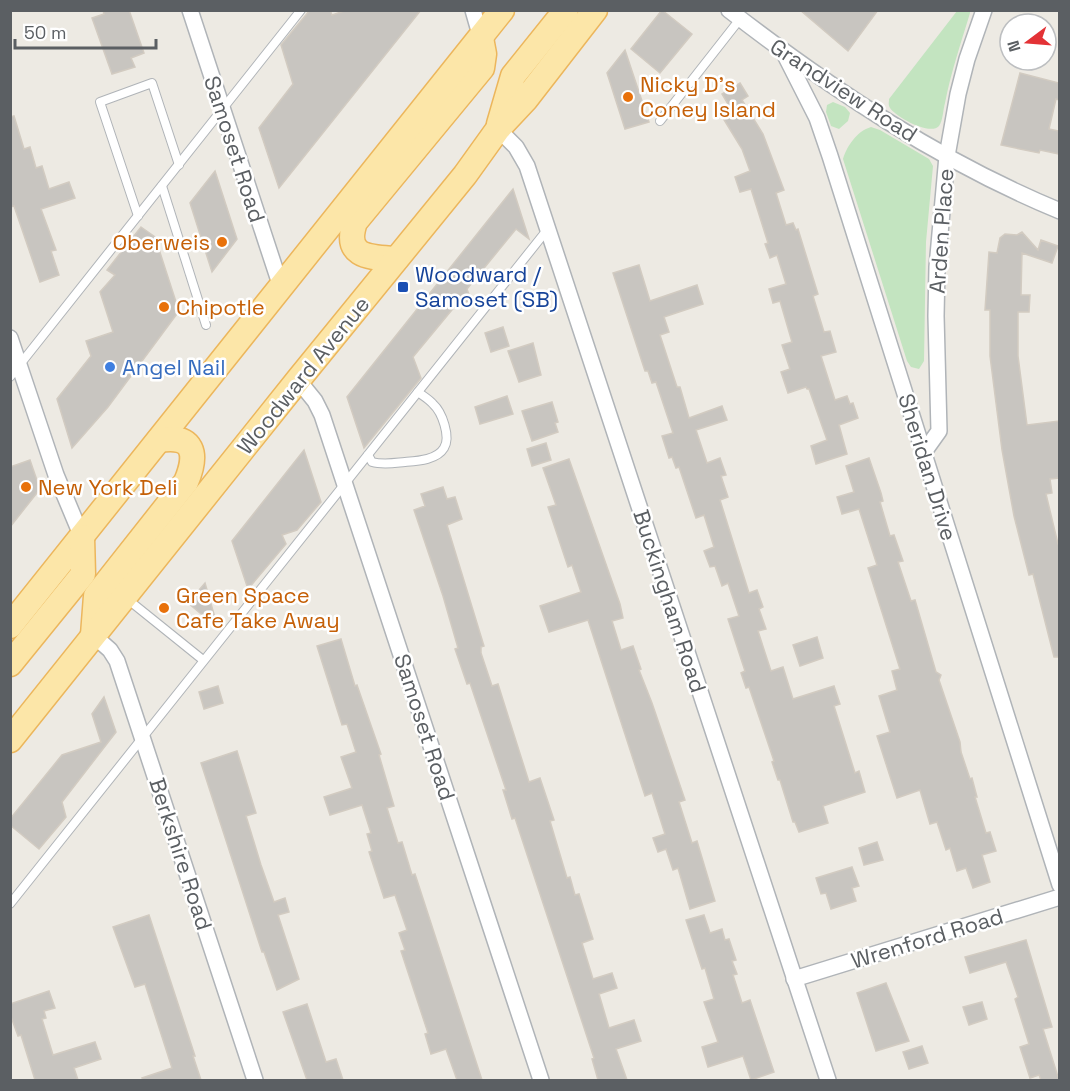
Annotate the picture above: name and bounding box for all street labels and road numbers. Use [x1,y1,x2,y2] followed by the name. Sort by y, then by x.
[765,32,923,148] street label: Grandview Road
[198,72,272,226] street label: Samoset Road
[923,168,959,294] street label: Arden Place
[231,290,375,460] street label: Woodward Avenue
[892,390,964,544] street label: Sheridan Drive
[627,506,713,696] street label: Buckingham Road
[388,650,462,804] street label: Samoset Road
[143,774,219,934] street label: Berkshire Road
[847,902,1007,974] street label: Wrenford Road

